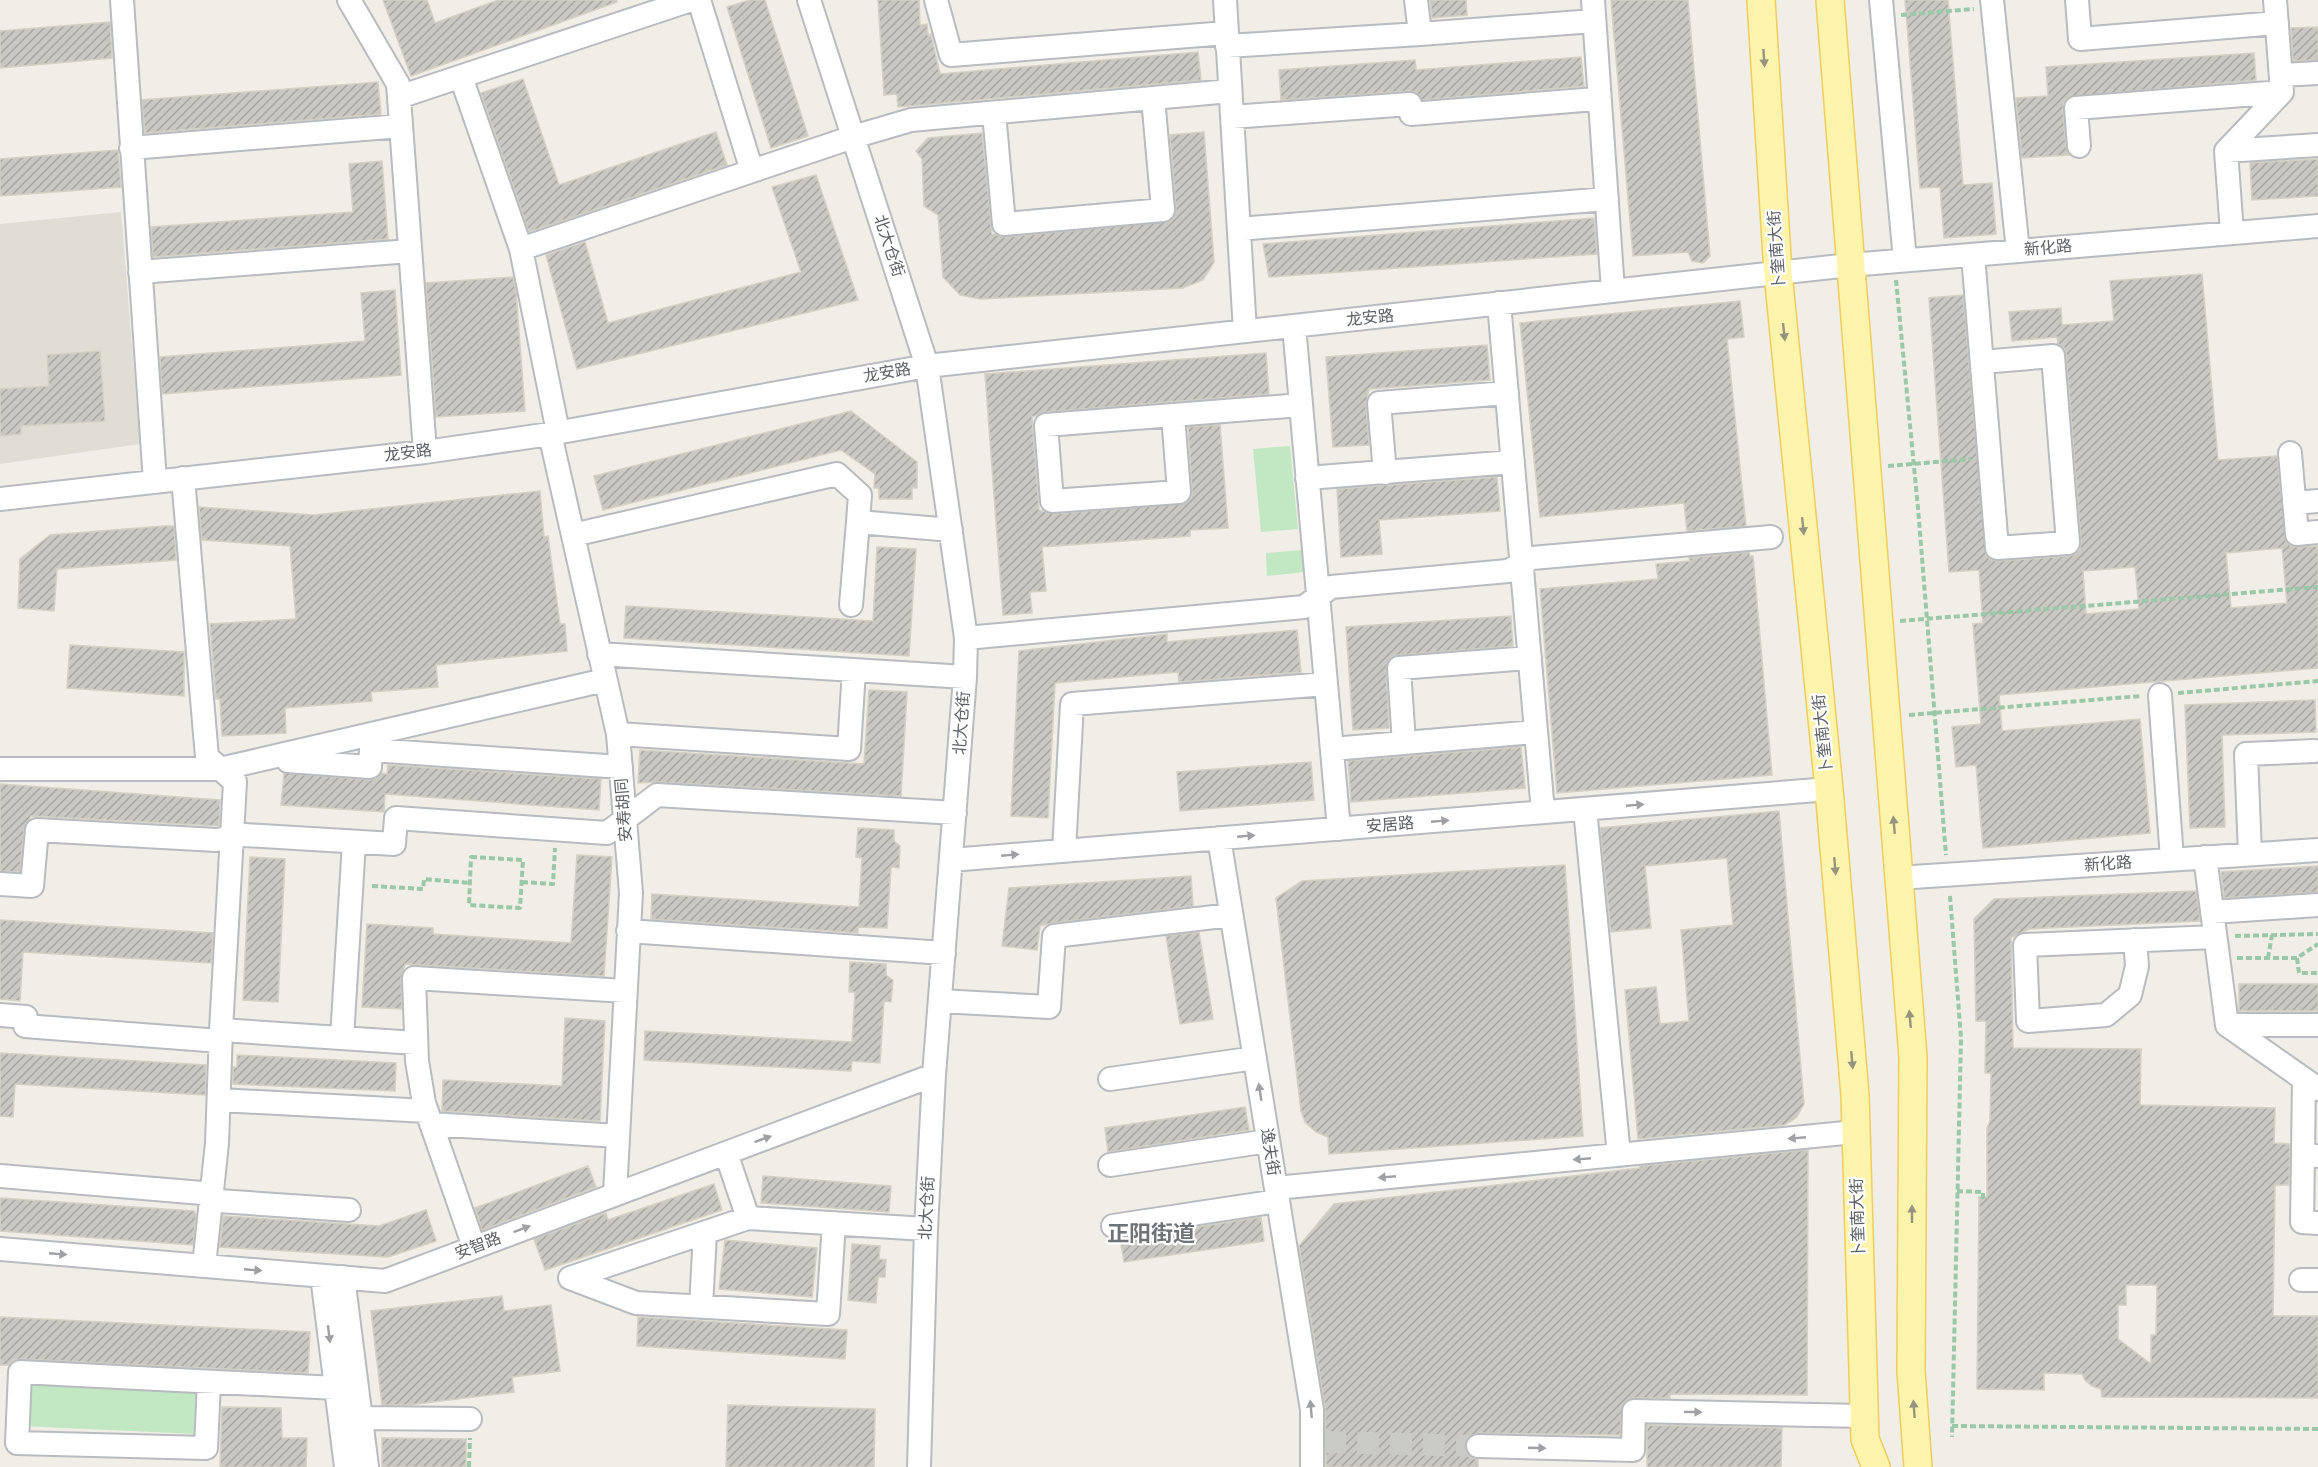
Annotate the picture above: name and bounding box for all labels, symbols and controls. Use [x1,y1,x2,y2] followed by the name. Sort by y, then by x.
[1760,49,1769,68] one-way arrow
[1763,209,1791,291] street label: 卜奎南大街
[869,212,909,280] street label: 北大仓街
[2023,235,2073,261] street label: 新化路
[1345,305,1395,331] street label: 龙安路
[1779,322,1789,341] one-way arrow
[861,358,913,388] street label: 龙安路
[383,439,433,467] street label: 龙安路
[1798,516,1808,535] one-way arrow
[949,690,975,756] street label: 北大仓街
[1808,693,1838,775] street label: 卜奎南大街
[611,777,637,843] street label: 安寿胡同
[1625,800,1644,810] one-way arrow
[1365,812,1415,838] street label: 安居路
[1889,815,1899,834] one-way arrow
[1431,816,1450,825] one-way arrow
[1236,831,1255,841] one-way arrow
[1000,850,1019,860] one-way arrow
[2083,851,2133,877] street label: 新化路
[1830,857,1840,876] one-way arrow
[1905,1009,1914,1028] one-way arrow
[1847,1051,1857,1070] one-way arrow
[1256,1082,1265,1101] one-way arrow
[1255,1127,1285,1177] street label: 逸夫街
[755,1133,773,1143] one-way arrow
[1787,1133,1806,1143] one-way arrow
[1572,1154,1591,1164] one-way arrow
[1378,1172,1397,1182] one-way arrow
[914,1175,940,1241] street label: 北大仓街
[1846,1178,1870,1258] street label: 卜奎南大街
[1907,1204,1917,1223] one-way arrow
[1107,1219,1195,1249] district label: 正阳街道
[513,1224,531,1234] one-way arrow
[452,1227,504,1265] street label: 安智路
[49,1249,68,1259] one-way arrow
[243,1265,262,1275] one-way arrow
[324,1324,334,1343] one-way arrow
[1306,1399,1316,1418] one-way arrow
[1909,1399,1918,1418] one-way arrow
[1684,1407,1703,1417] one-way arrow
[1527,1443,1546,1452] one-way arrow

